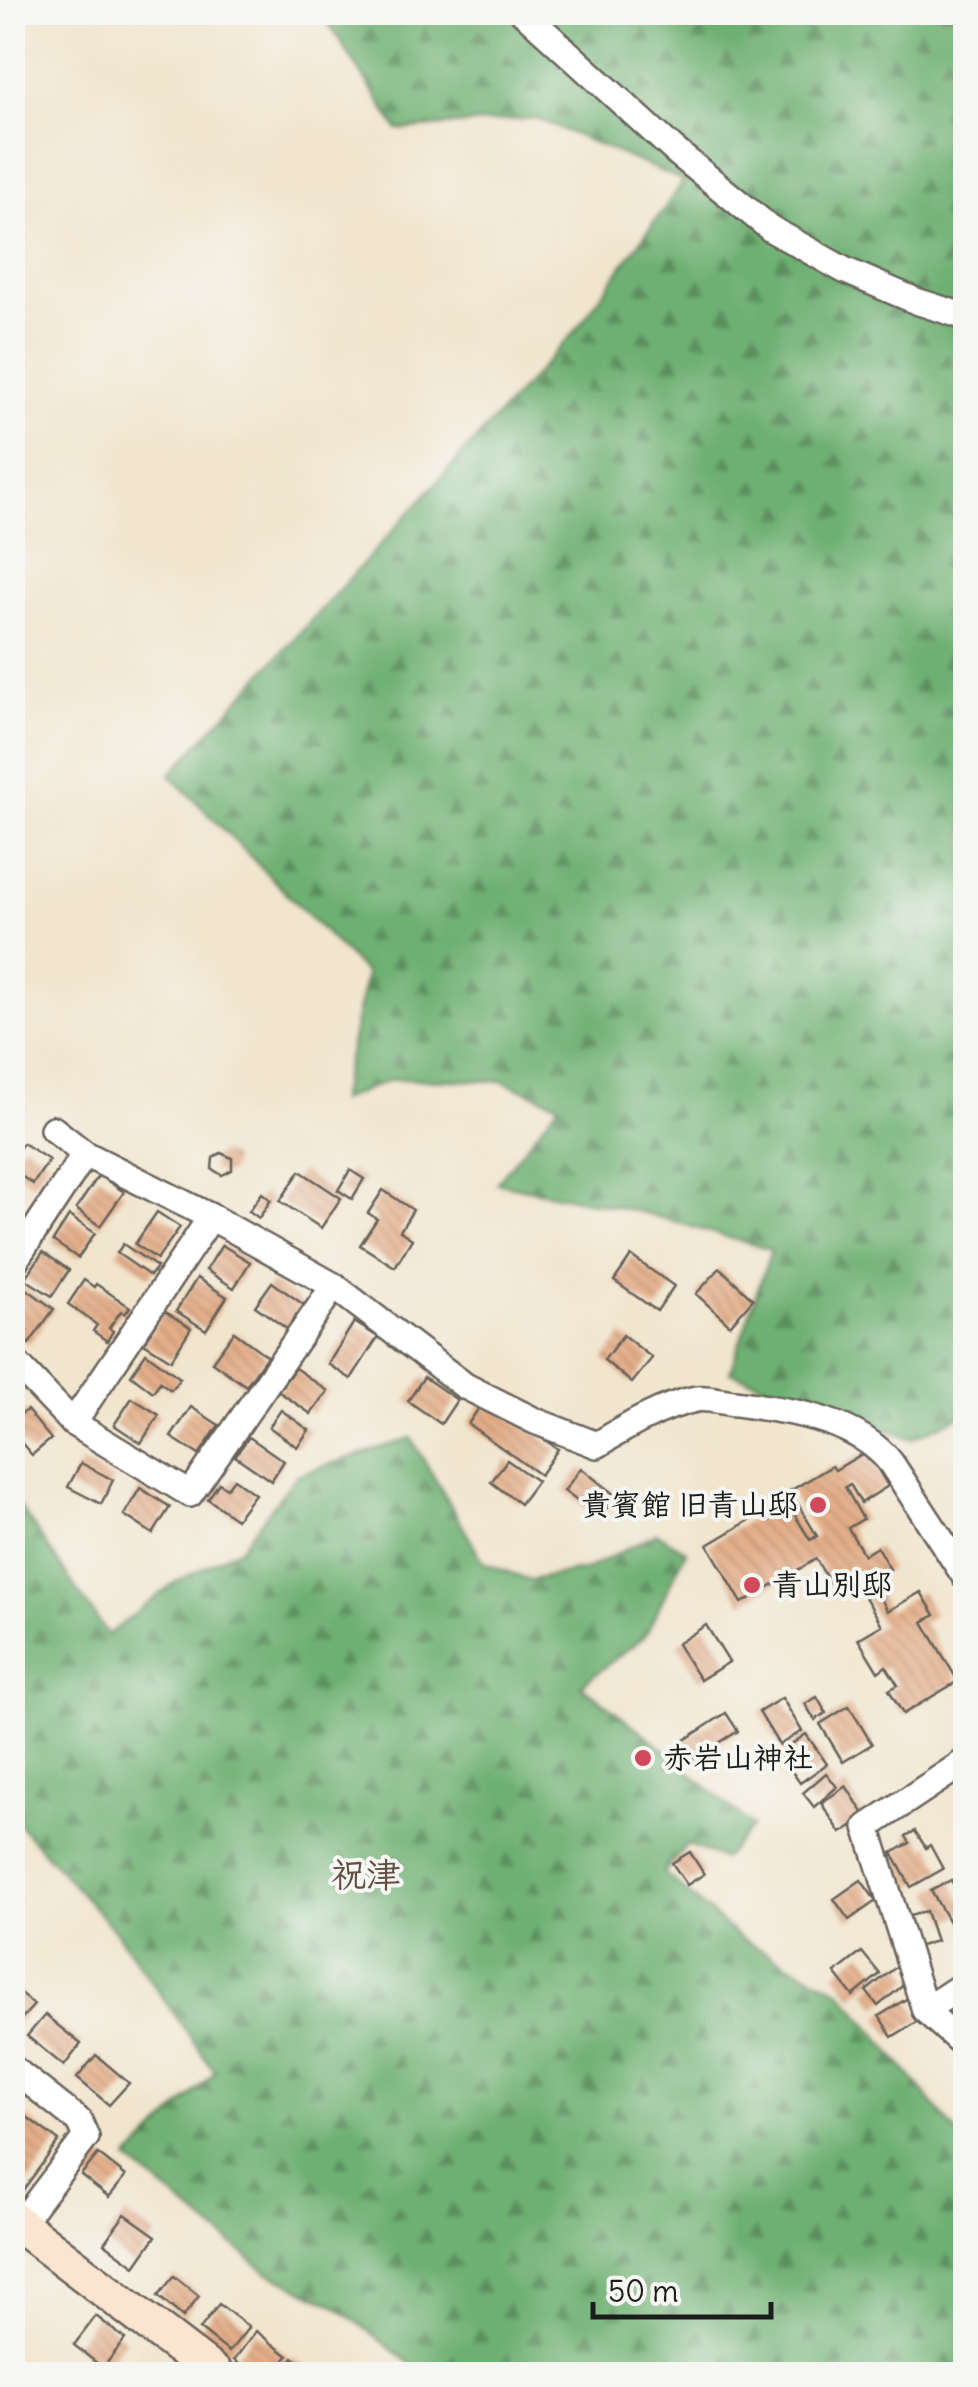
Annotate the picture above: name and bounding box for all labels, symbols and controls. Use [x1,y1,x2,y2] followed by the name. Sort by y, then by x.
[581,1485,798,1523] place label: 貴賓館 旧青山邸
[807,1494,829,1516] marker: 貴賓館 旧青山邸
[772,1565,892,1603] place label: 青山別邸
[741,1574,763,1596] marker: 青山別邸
[663,1738,813,1776] place label: 赤岩山神社
[632,1747,654,1769] marker: 赤岩山神社
[331,1852,401,1896] district label: 祝津
[593,2257,770,2319] scale bar
[608,2272,678,2310] text: 50 m

